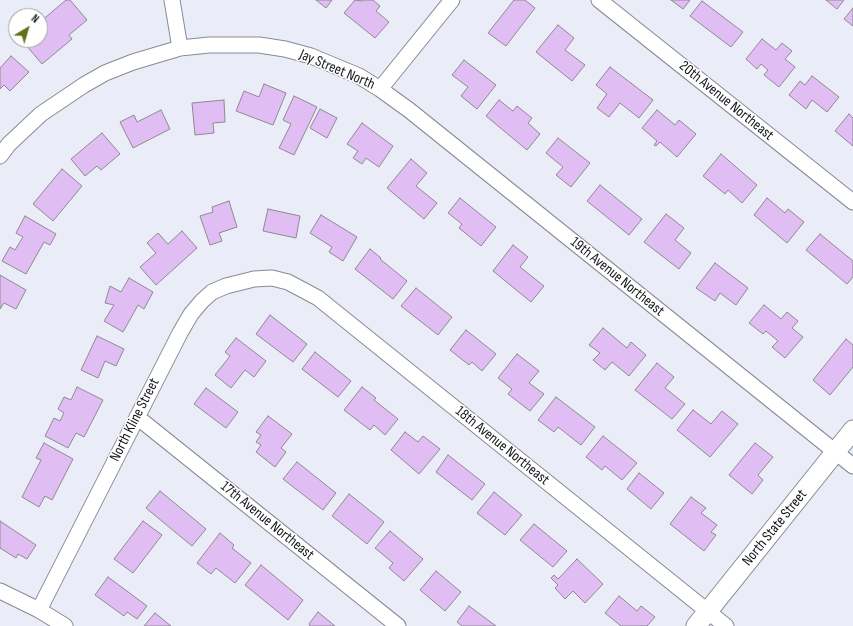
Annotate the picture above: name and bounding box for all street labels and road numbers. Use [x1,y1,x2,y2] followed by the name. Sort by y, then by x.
[297,46,377,94] street label: Jay Street North
[675,57,777,145] street label: 20th Avenue Northeast
[566,234,668,320] street label: 19th Avenue Northeast
[106,375,164,465] street label: North Kline Street
[452,403,552,489] street label: 18th Avenue Northeast
[217,478,317,564] street label: 17th Avenue Northeast
[739,486,811,570] street label: North State Street

